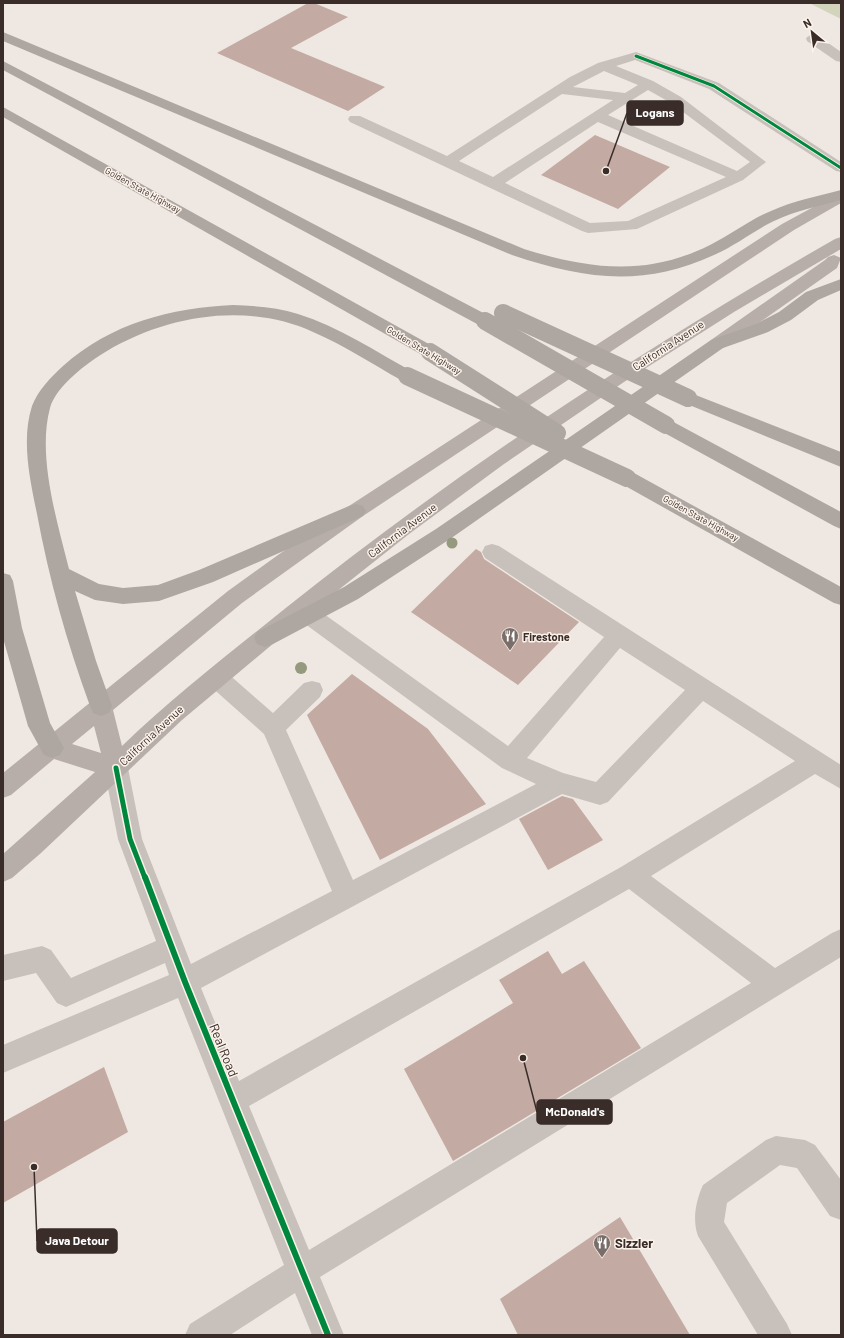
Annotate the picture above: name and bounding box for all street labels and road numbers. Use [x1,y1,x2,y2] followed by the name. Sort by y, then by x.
[103,165,183,215] street label: Golden State Highway
[630,317,706,373] street label: California Avenue
[385,324,463,376] street label: Golden State Highway
[661,493,741,543] street label: Golden State Highway
[365,500,439,560] street label: California Avenue
[116,702,186,768] street label: California Avenue
[206,1021,242,1079] street label: Real Road

